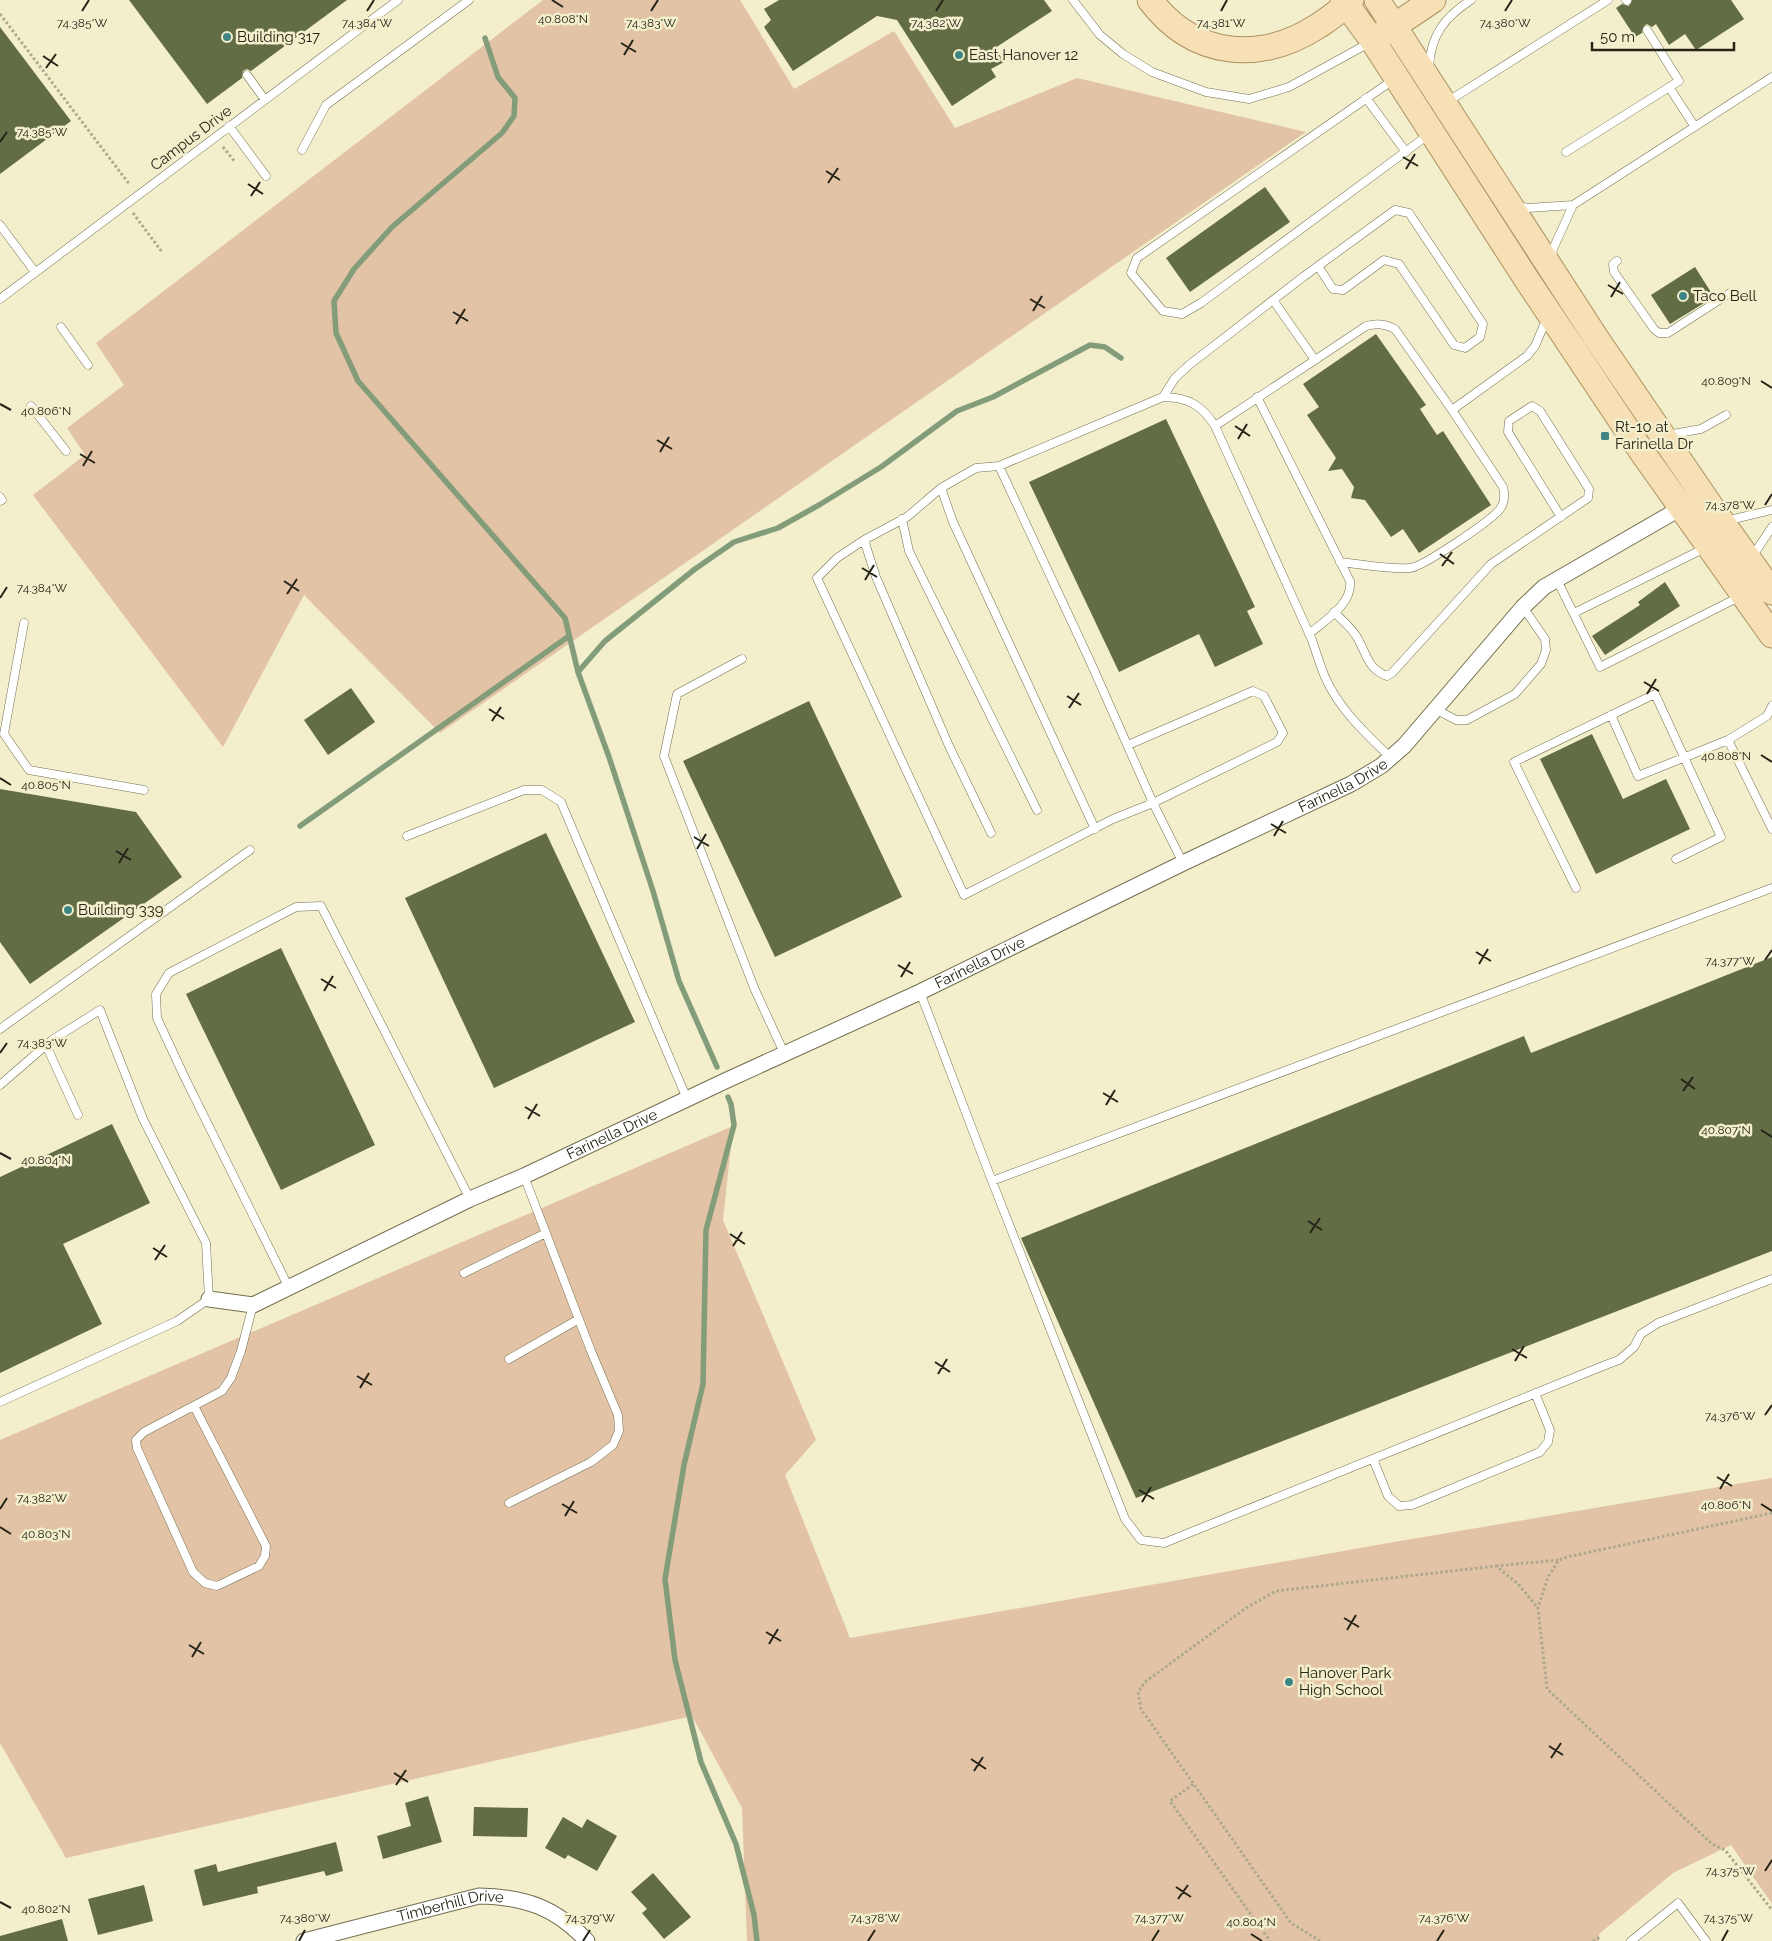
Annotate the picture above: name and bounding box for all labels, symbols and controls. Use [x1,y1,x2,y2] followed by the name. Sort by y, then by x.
[538,12,588,26] text: 40.808°N
[57,16,108,30] text: 74.385°W
[342,16,393,30] text: 74.384°W
[626,16,676,30] text: 74.383°W
[911,16,961,30] text: 74.382°W
[1197,16,1246,30] text: 74.381°W
[1480,16,1531,30] text: 74.380°W
[1592,20,1734,52] scale bar
[237,28,320,46] place label: Building 317
[1600,28,1635,46] text: 50 m
[221,31,233,43] marker: Building 317
[969,46,1079,64] place label: East Hanover 12
[953,49,965,61] marker: East Hanover 12
[147,101,235,174] street label: Campus Drive
[17,125,68,139] text: 74.385°W
[1693,287,1758,305] place label: Taco Bell
[1677,290,1689,302] marker: Taco Bell
[1701,374,1751,388] text: 40.809°N
[21,404,71,418] text: 40.806°N
[1615,418,1694,453] place label: Rt-10 at Farinella Dr
[1599,430,1611,442] marker: Rt-10 at Farinella Dr
[1705,498,1756,512] text: 74.378°W
[17,581,68,595] text: 74.384°W
[1701,749,1751,763] text: 40.808°N
[1296,755,1392,816] street label: Farinella Drive
[21,778,71,792] text: 40.805°N
[78,901,164,919] place label: Building 339
[62,904,74,916] marker: Building 339
[932,933,1028,992] street label: Farinella Drive
[1705,954,1755,968] text: 74.377°W
[17,1036,67,1050] text: 74.383°W
[564,1105,660,1163] street label: Farinella Drive
[1701,1123,1751,1137] text: 40.807°N
[21,1153,71,1167] text: 40.804°N
[1705,1409,1756,1423] text: 74.376°W
[17,1491,67,1505] text: 74.382°W
[1701,1498,1751,1512] text: 40.806°N
[21,1527,71,1541] text: 40.803°N
[1299,1664,1392,1699] place label: Hanover Park High School
[1283,1676,1295,1688] marker: Hanover Park High School
[1705,1864,1755,1878] text: 74.375°W
[395,1887,505,1926] street label: Timberhill Drive
[21,1902,71,1916] text: 40.802°N
[280,1911,331,1925] text: 74.380°W
[565,1911,615,1925] text: 74.379°W
[850,1911,901,1925] text: 74.378°W
[1134,1911,1184,1925] text: 74.377°W
[1419,1911,1470,1925] text: 74.376°W
[1703,1911,1753,1925] text: 74.375°W
[1226,1915,1276,1929] text: 40.804°N

